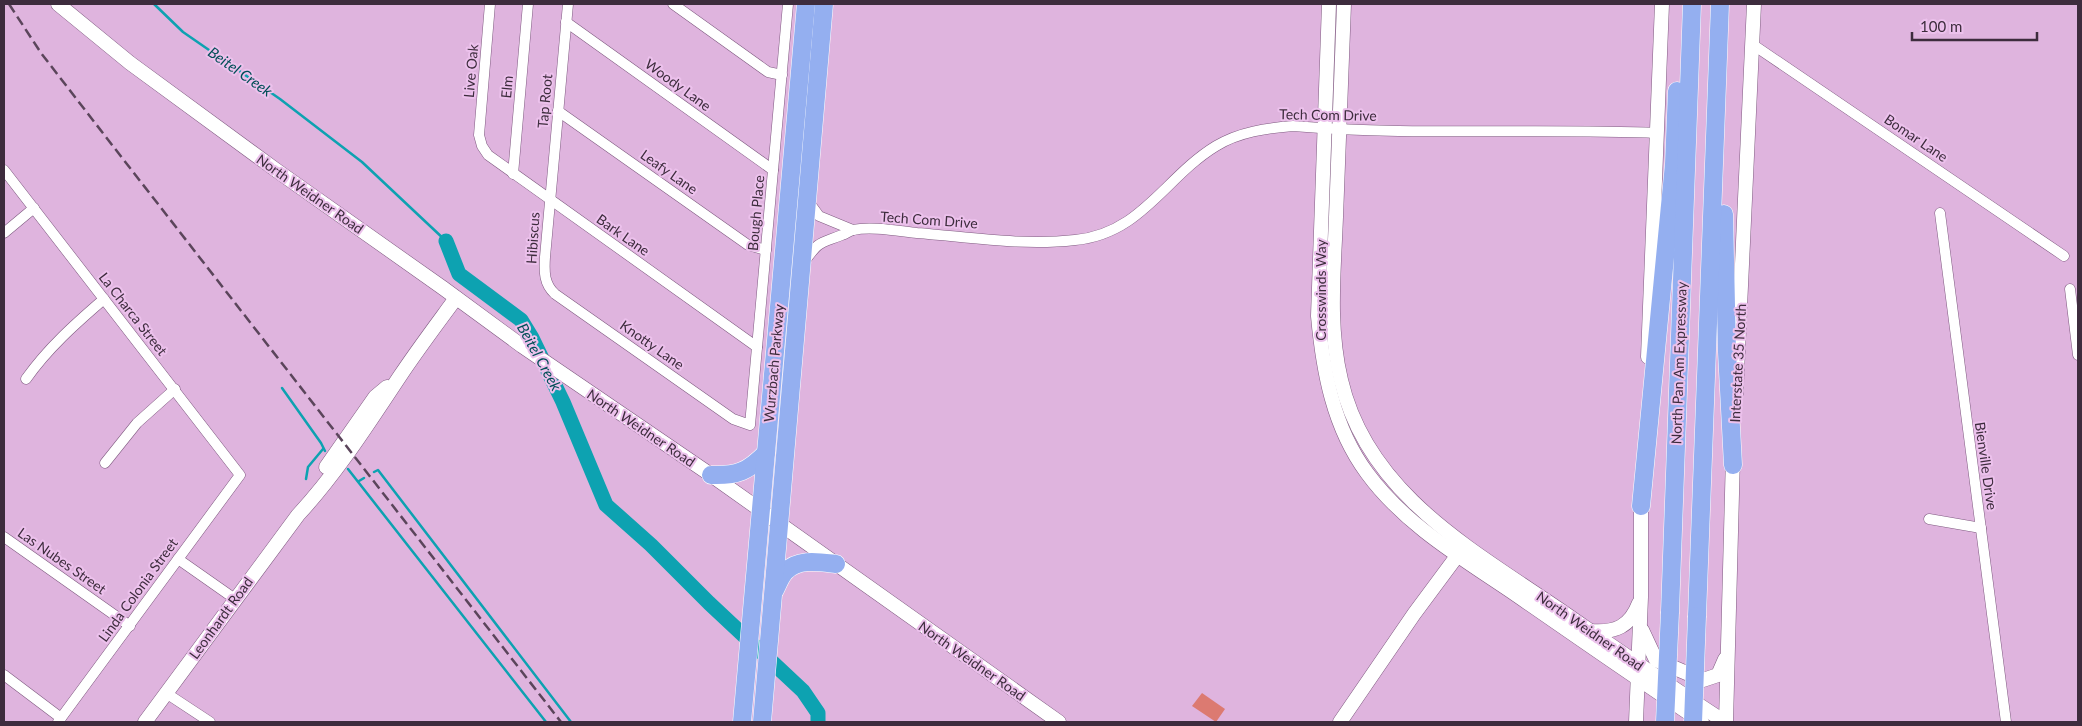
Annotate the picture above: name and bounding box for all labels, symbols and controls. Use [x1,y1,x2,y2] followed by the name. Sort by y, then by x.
[1912,10,2037,42] scale bar
[1920,17,1962,35] text: 100 m
[205,42,277,100] water label: Beitel Creek
[460,43,481,98] street label: Live Oak
[642,55,715,114] street label: Woody Lane
[534,73,555,129] street label: Tap Root
[497,75,516,99] street label: Elm
[1279,105,1377,124] street label: Tech Com Drive
[1881,110,1951,165] street label: Bomar Lane
[638,146,701,197] street label: Leafy Lane
[254,150,367,237] street label: North Weidner Road
[744,174,767,252] street label: Bough Place
[880,208,978,231] street label: Tech Com Drive
[593,210,653,259] street label: Bark Lane
[522,212,543,264] street label: Hibiscus
[1312,239,1329,341] street label: Crosswinds Way
[96,269,171,359] street label: La Charca Street
[1667,281,1690,445] street label: North Pan Am Expressway
[760,302,787,423] street label: Wurzbach Parkway
[1726,303,1749,423] street label: Interstate 35 North
[617,316,688,373] street label: Knotty Lane
[514,320,566,394] water label: Beitel Creek
[584,385,699,470] street label: North Weidner Road
[1972,421,2001,511] street label: Bienville Drive
[15,524,110,597] street label: Las Nubes Street
[94,535,181,645] street label: Linda Colonia Street
[185,574,256,662] street label: Leonhardt Road
[1534,587,1647,674] street label: North Weidner Road
[916,617,1029,704] street label: North Weidner Road

